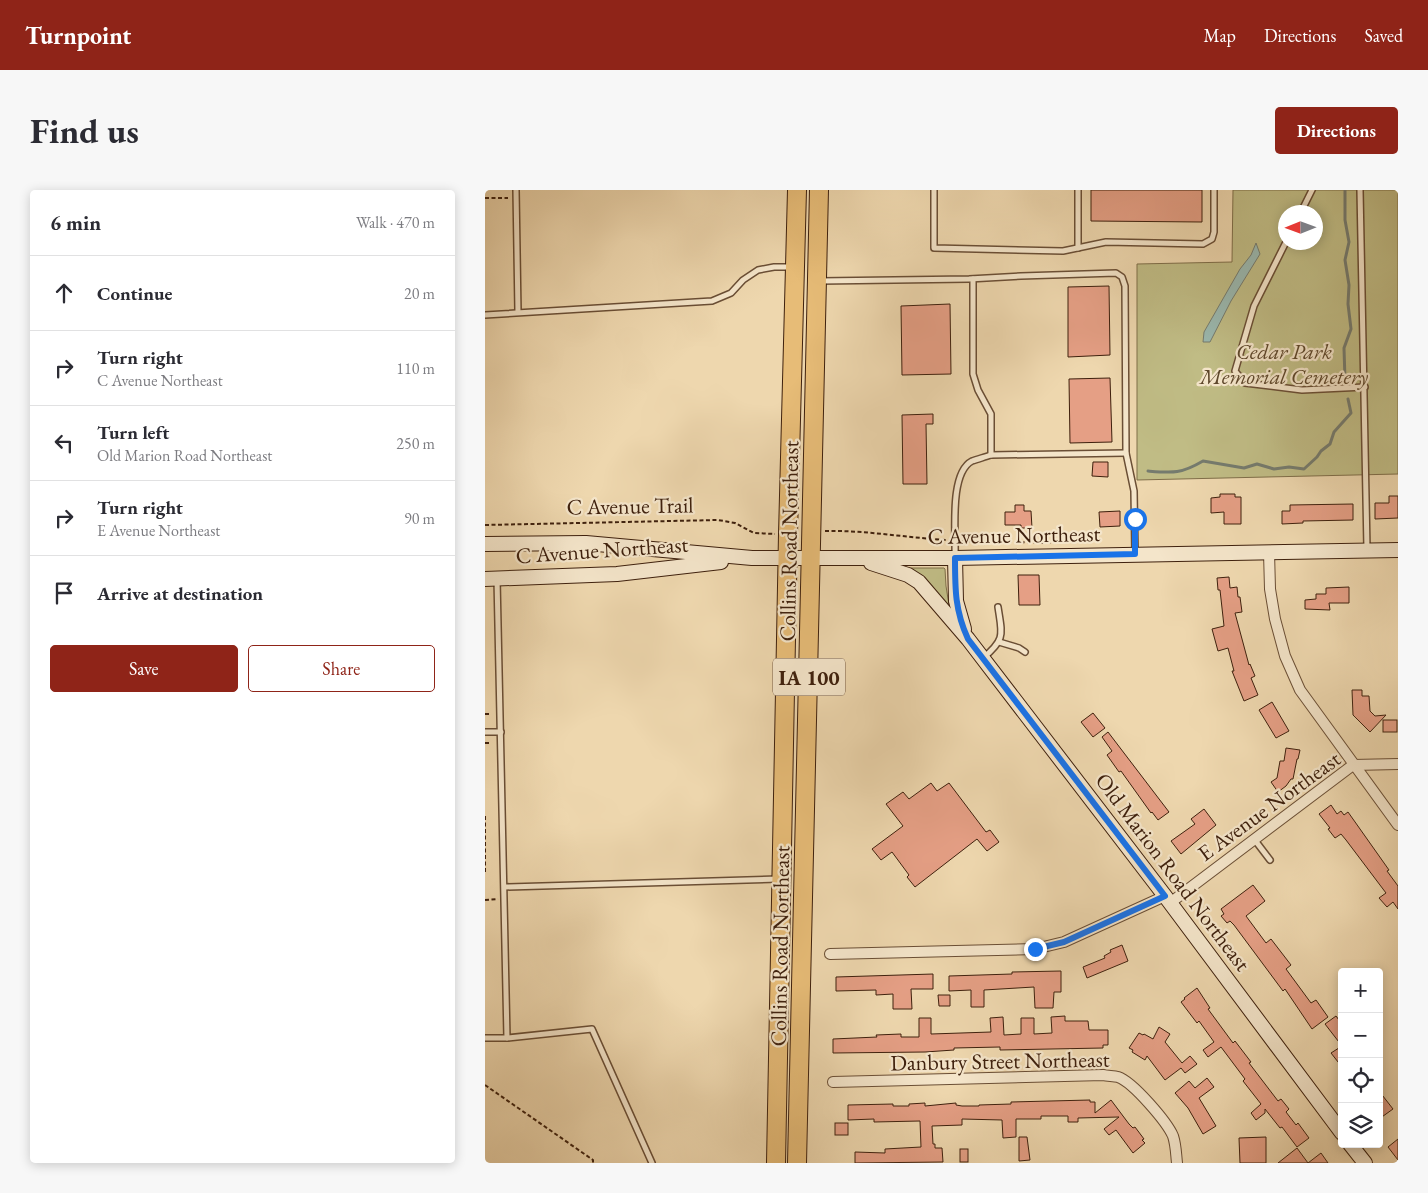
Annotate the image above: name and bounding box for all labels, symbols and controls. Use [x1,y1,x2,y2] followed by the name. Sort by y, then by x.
[25,20,131,51] text: Turnpoint
[1204,24,1236,47] text: Map
[1264,24,1336,47] text: Directions
[1364,24,1403,47] text: Saved
[1275,107,1398,154] button: Directions
[30,108,139,153] text: Find us
[1278,205,1323,250] north arrow
[50,209,101,236] text: 6 min
[356,212,435,233] text: Walk · 470 m
[50,279,78,307] icon: ahead
[97,281,172,306] text: Continue
[404,283,435,304] text: 20 m
[1198,337,1368,391] park label: Cedar Park Memorial Cemetery
[97,345,183,370] text: Turn right
[50,354,78,382] icon: right
[396,358,435,379] text: 110 m
[97,370,223,391] text: C Avenue Northeast
[97,420,169,445] text: Turn left
[50,429,78,457] icon: left
[396,433,435,454] text: 250 m
[773,440,805,642] street label: Collins Road Northeast
[97,445,272,466] text: Old Marion Road Northeast
[566,490,694,522] street label: C Avenue Trail
[97,495,183,520] text: Turn right
[50,504,78,532] icon: right
[404,508,435,529] text: 90 m
[1124,508,1147,531] route start
[927,519,1101,551] street label: C Avenue Northeast
[97,520,220,541] text: E Avenue Northeast
[515,530,689,570] street label: C Avenue Northeast
[50,579,78,607] icon: arrive
[97,581,263,606] text: Arrive at destination
[50,645,238,692] button: Save
[248,645,435,692] button: Share
[773,658,845,696] road number: IA 100
[1192,744,1346,868] street label: E Avenue Northeast
[1089,767,1257,977] street label: Old Marion Road Northeast
[764,845,796,1047] street label: Collins Road Northeast
[1024,938,1047,961] route end
[1338,968,1383,1148] map controls
[1338,968,1383,1013] button: +
[1338,1013,1383,1058] button: −
[890,1045,1110,1077] street label: Danbury Street Northeast
[1338,1058,1383,1103] button: locate
[1338,1103,1383,1148] button: layers

